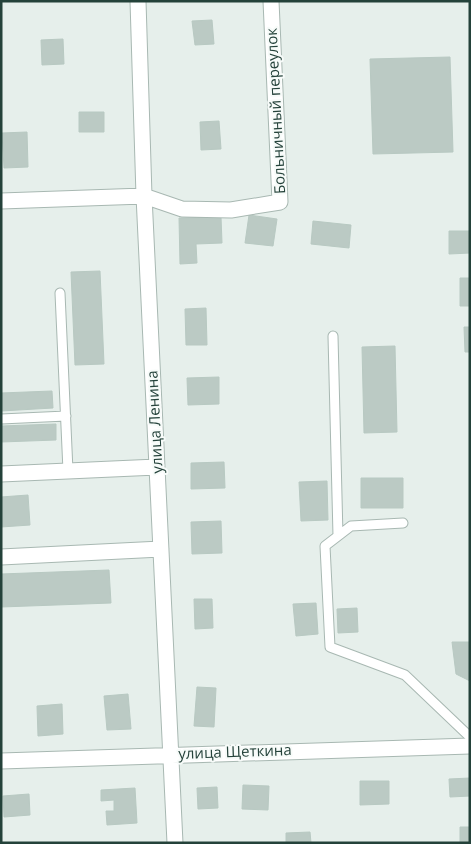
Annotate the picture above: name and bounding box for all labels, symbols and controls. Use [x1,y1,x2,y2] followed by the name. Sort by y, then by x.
[261,27,289,195] street label: Больничный переулок
[141,370,167,474] street label: улица Ленина
[178,739,292,763] street label: улица Щеткина

